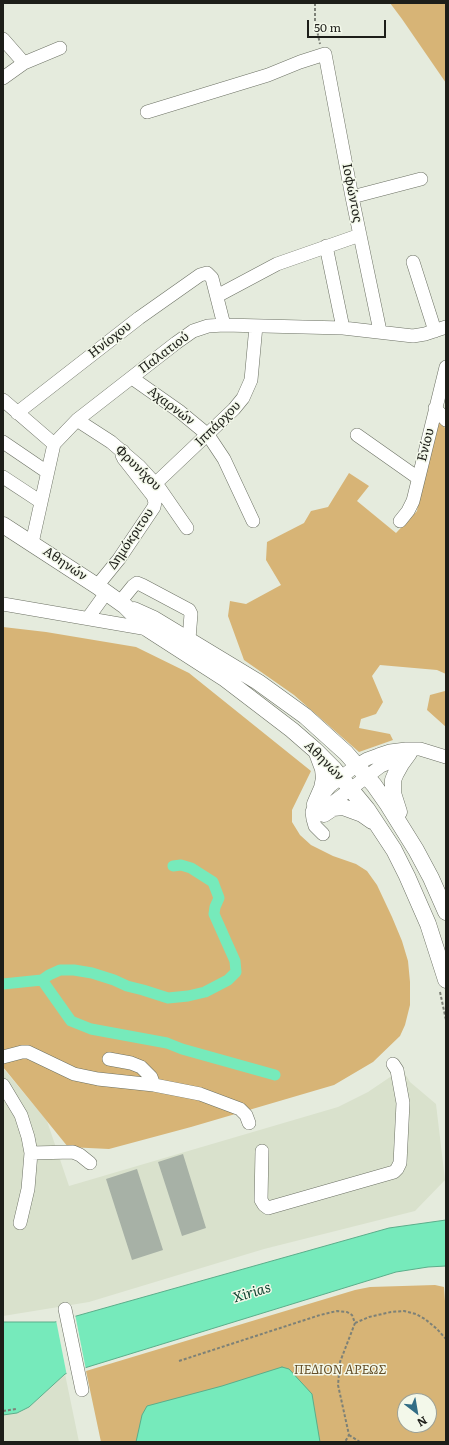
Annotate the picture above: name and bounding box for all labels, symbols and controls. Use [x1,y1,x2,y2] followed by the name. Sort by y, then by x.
[309,12,388,38] scale bar
[314,18,341,36] text: 50 m
[339,162,365,224] street label: Ιοφώντος
[85,318,135,362] street label: Ηνίοχου
[136,329,192,377] street label: Παλατιού
[144,383,198,429] street label: Αχαρνών
[192,398,244,450] street label: Ιππάρχου
[414,427,438,463] street label: Ενίου
[112,442,164,494] street label: Φρυνίχου
[105,505,157,573] street label: Δημόκριτου
[40,544,90,584] street label: Αθηνών
[301,738,347,784] street label: Αθηνών
[231,1279,273,1307] water label: Xirias
[294,1362,386,1378] park label: ΠΕΔΙΟΝ ΑΡΕΩΣ
[397,1393,437,1433] north arrow
[415,1413,431,1432] text: N

